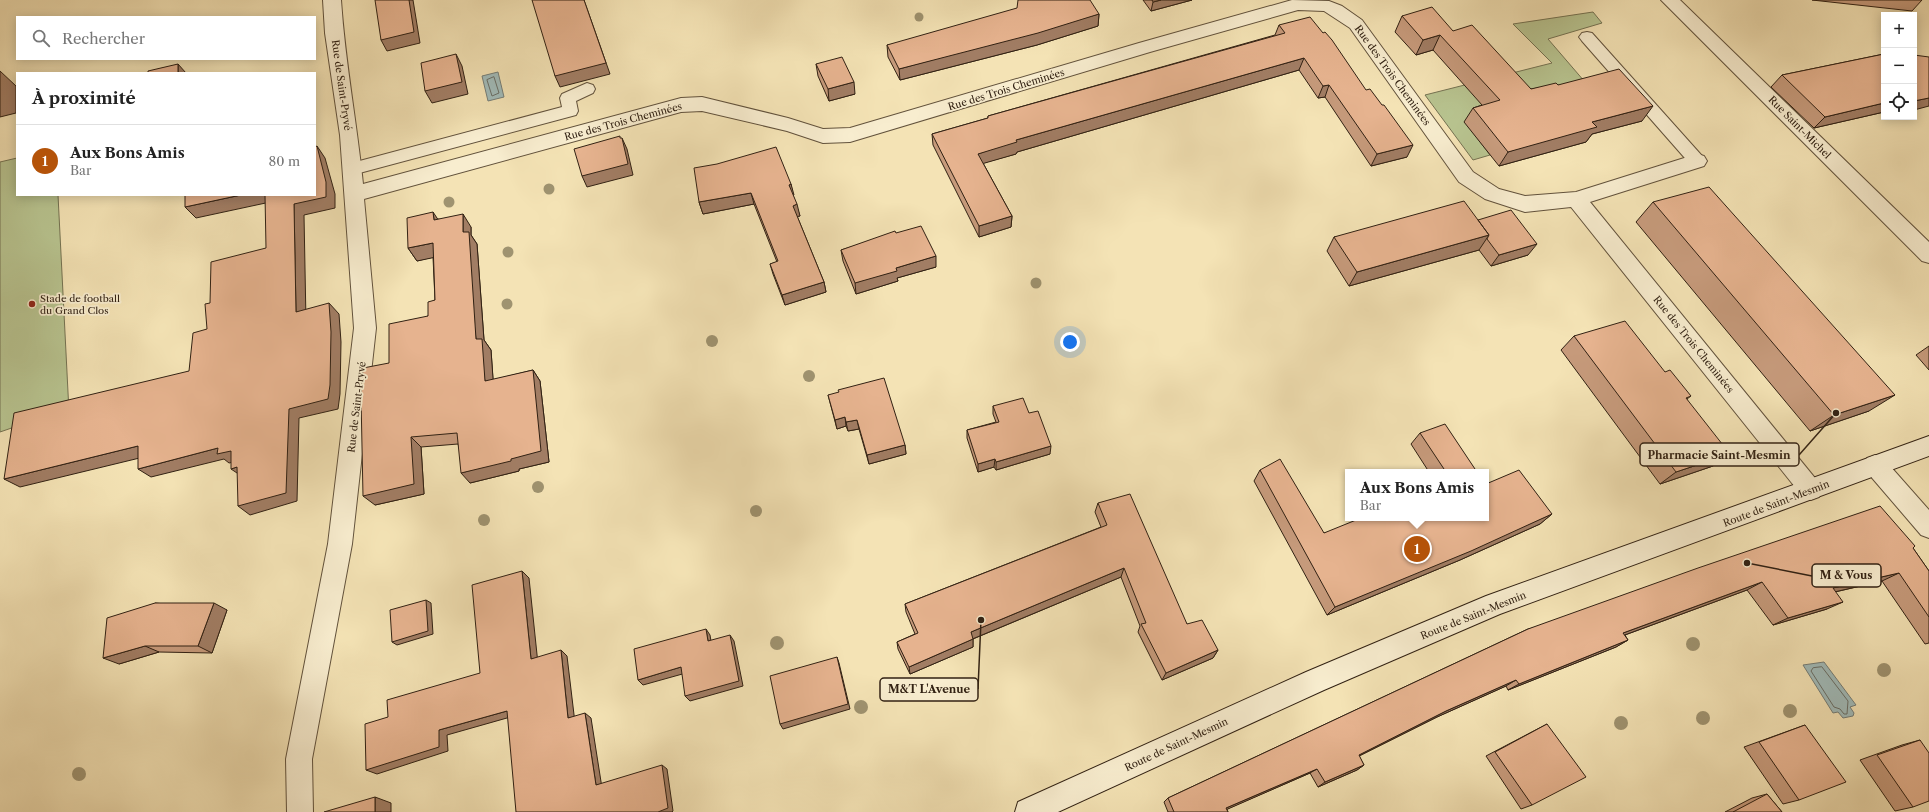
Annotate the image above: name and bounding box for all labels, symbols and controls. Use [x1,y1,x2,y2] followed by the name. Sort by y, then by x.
[1881,12,1917,120] map controls
[1881,12,1917,48] button: +
[16,16,316,60] search box
[1352,22,1433,128] street label: Rue des Trois Cheminées
[30,27,52,49] icon: search
[62,29,145,48] text: Rechercher
[329,39,354,132] street label: Rue de Saint-Pryvé
[1881,48,1917,84] button: −
[946,66,1066,113] street label: Rue des Trois Cheminées
[1881,84,1917,120] button: locate
[32,88,136,108] text: À proximité
[1766,93,1834,161] street label: Rue Saint-Michel
[563,100,683,143] street label: Rue des Trois Cheminées
[70,143,185,162] text: Aux Bons Amis
[42,153,48,169] text: 1
[268,153,300,169] text: 80 m
[70,162,91,178] text: Bar
[40,292,120,317] place label: Stade de football du Grand Clos
[1650,293,1737,395] street label: Rue des Trois Cheminées
[27,299,37,309] marker: Stade de football du Grand Clos
[1060,332,1080,352] your location
[344,360,369,453] street label: Rue de Saint-Pryvé
[1640,443,1799,466] callout: Pharmacie Saint-Mesmin
[1648,448,1791,462] text: Pharmacie Saint-Mesmin
[1345,469,1489,521] popup
[1721,477,1832,530] street label: Route de Saint-Mesmin
[1360,478,1474,497] text: Aux Bons Amis
[1360,497,1381,513] text: Bar
[1404,534,1430,564] pin: 1
[1812,564,1881,587] callout: M & Vous
[1820,568,1872,582] text: M & Vous
[1419,588,1529,643] street label: Route de Saint-Mesmin
[880,678,978,701] callout: M&T L'Avenue
[888,682,971,696] text: M&T L'Avenue
[1122,714,1231,774] street label: Route de Saint-Mesmin

